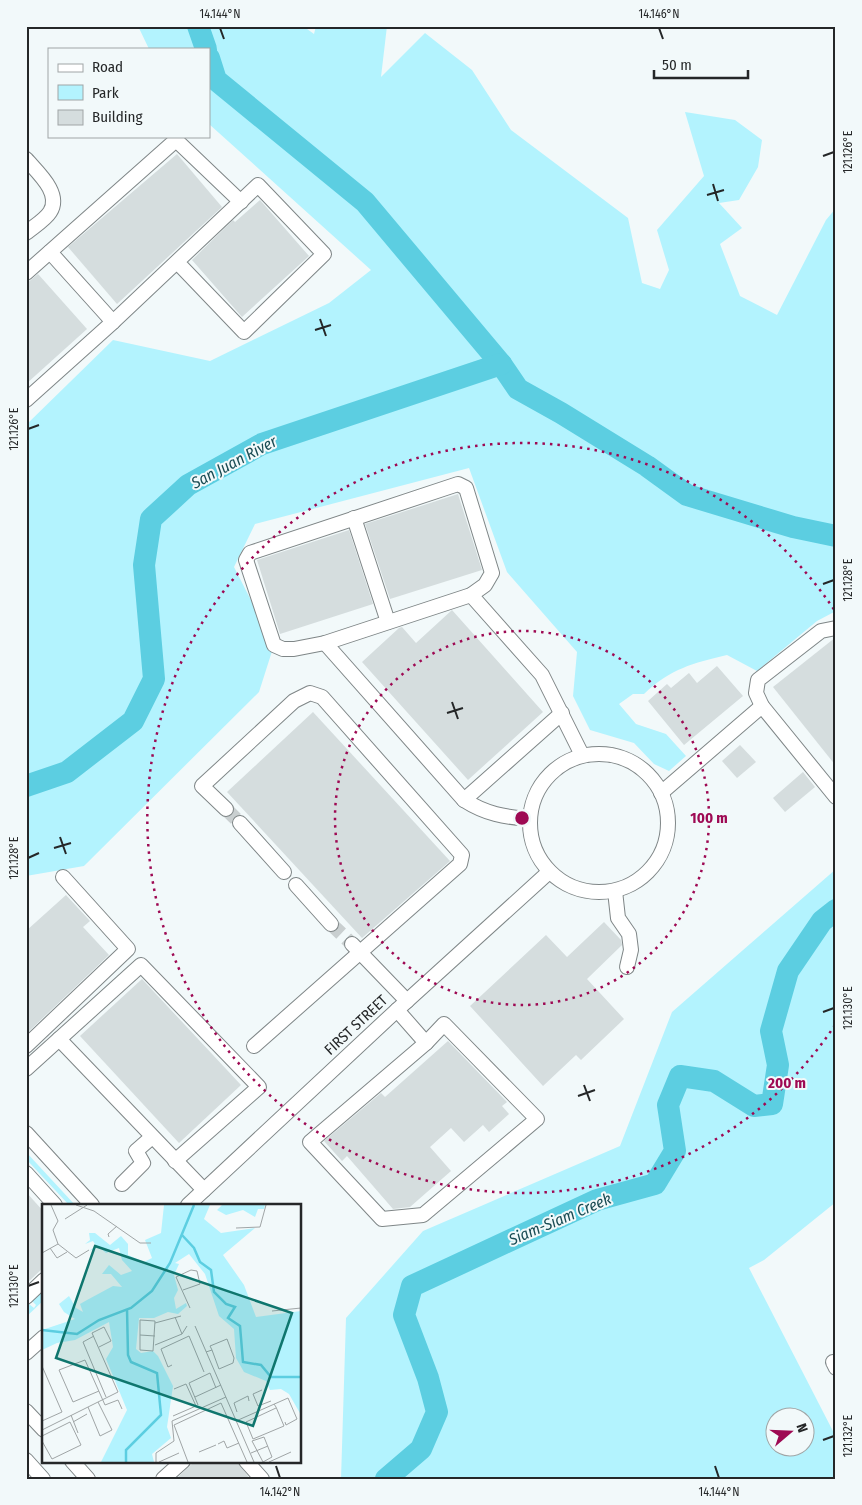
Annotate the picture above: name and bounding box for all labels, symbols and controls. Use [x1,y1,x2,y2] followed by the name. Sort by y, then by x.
[199,7,241,21] text: 14.144°N
[638,7,680,21] text: 14.146°N
[48,48,210,138] legend
[654,48,748,80] scale bar
[662,56,692,74] text: 50 m
[92,58,123,76] text: Road
[92,84,119,102] text: Park
[92,108,143,126] text: Building
[841,130,855,173] text: 121.126°E
[7,407,21,450] text: 121.126°E
[187,431,280,493] water label: San Juan River
[841,558,855,601] text: 121.128°E
[513,809,531,827] centre of rings
[690,809,728,827] text: 100 m
[7,836,21,879] text: 121.128°E
[841,986,855,1030] text: 121.130°E
[321,991,391,1059] street label: FIRST STREET
[767,1074,806,1092] text: 200 m
[505,1189,614,1250] water label: Siam-Siam Creek
[42,1204,301,1462] inset map
[7,1264,21,1308] text: 121.130°E
[764,1408,814,1458] north arrow
[841,1414,855,1457] text: 121.132°E
[792,1421,811,1435] text: N
[260,1485,300,1499] text: 14.142°N
[698,1485,740,1499] text: 14.144°N

